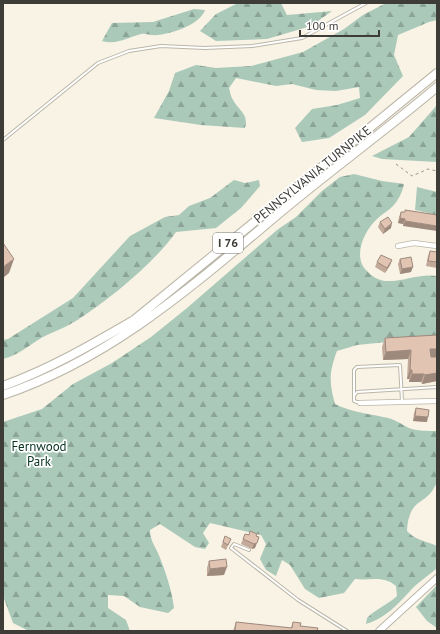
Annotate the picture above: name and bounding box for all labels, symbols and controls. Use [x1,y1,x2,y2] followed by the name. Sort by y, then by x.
[300,12,379,38] scale bar
[306,18,339,33] text: 100 m
[250,122,375,227] street label: PENNSYLVANIA TURNPIKE
[213,233,243,253] road number: I 76
[11,438,67,470] park label: Fernwood Park

